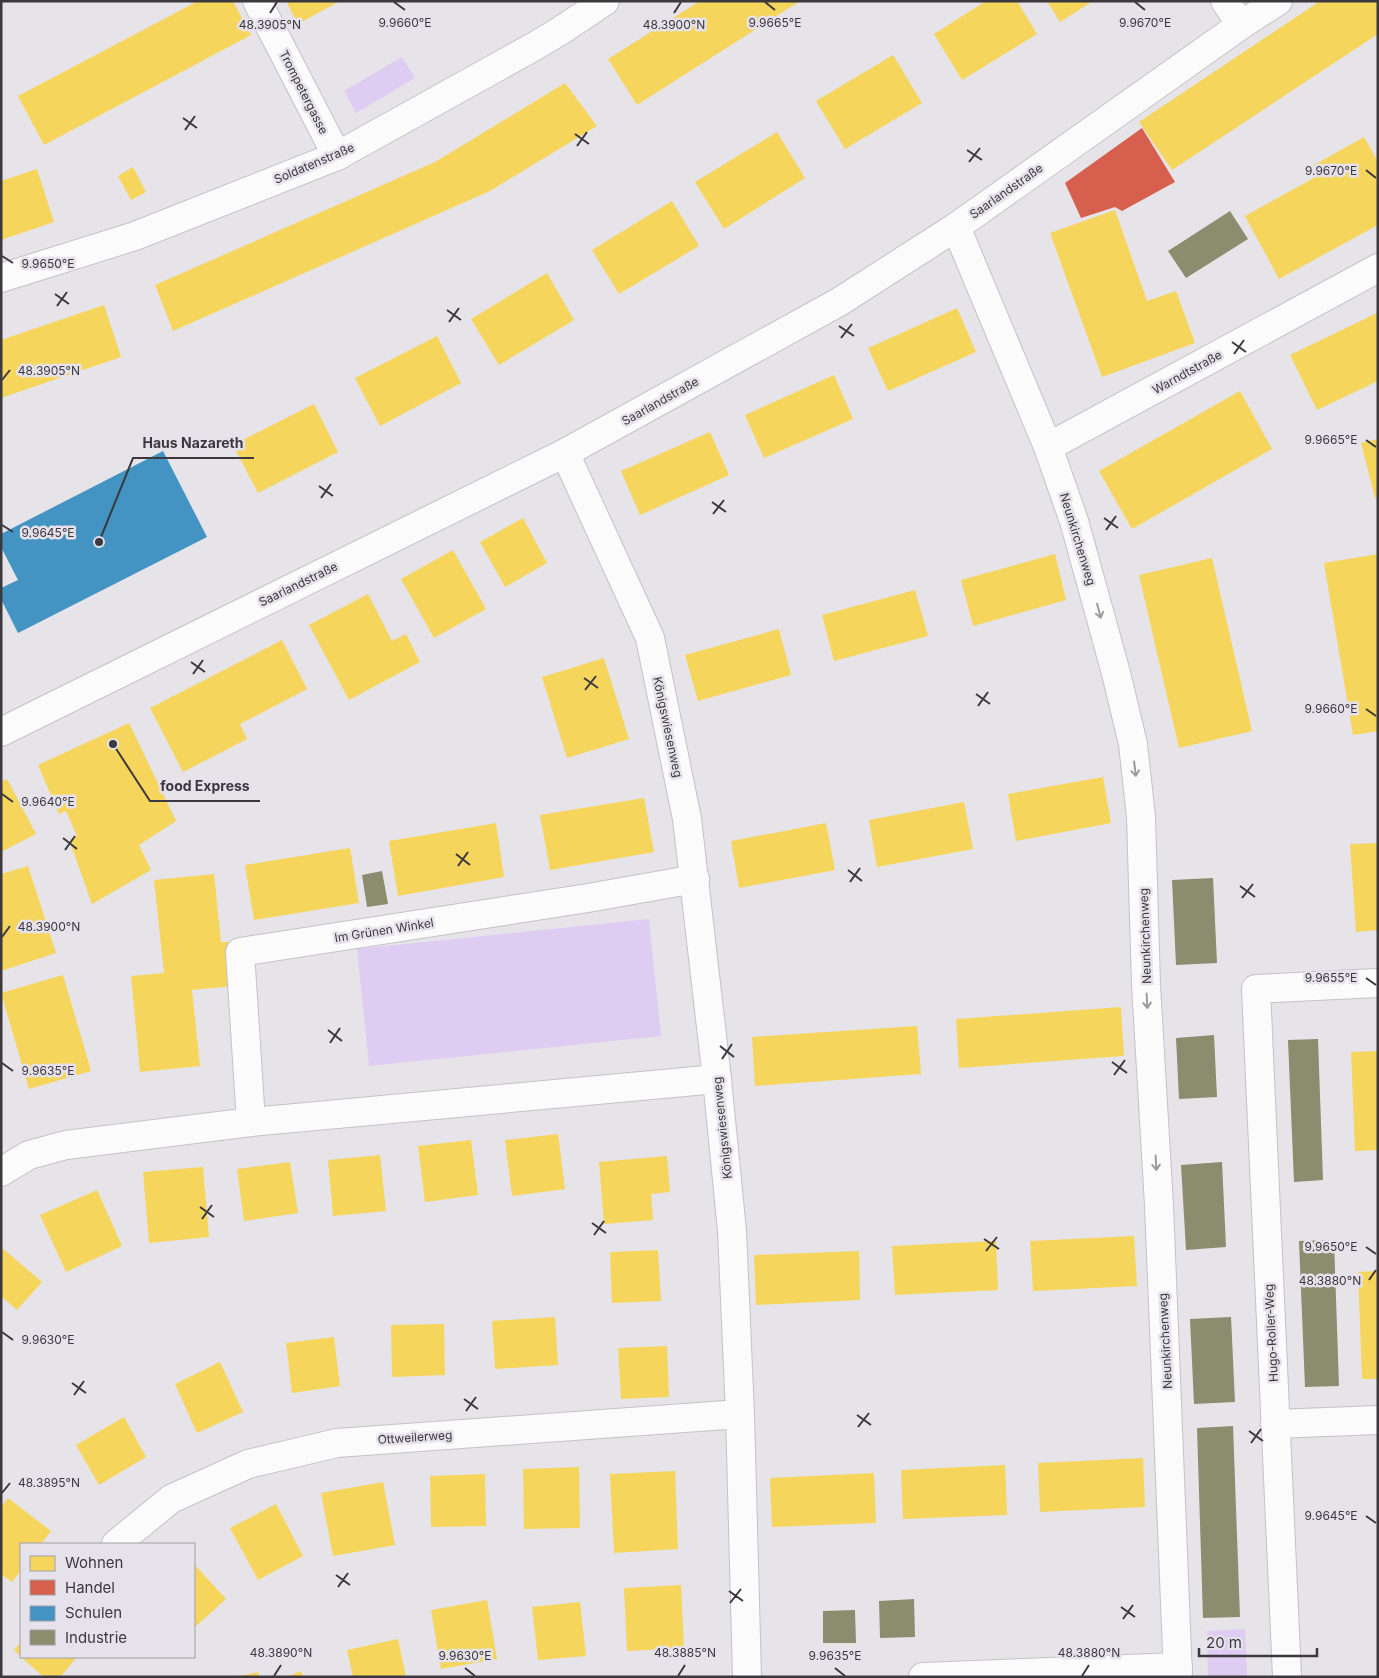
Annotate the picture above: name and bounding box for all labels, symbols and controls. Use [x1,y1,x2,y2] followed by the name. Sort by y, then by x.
[378,15,432,30] text: 9.9660°E
[749,15,801,30] text: 9.9665°E
[1119,15,1171,30] text: 9.9670°E
[239,17,301,32] text: 48.3905°N
[643,17,705,32] text: 48.3900°N
[276,47,332,137] street label: Trompetergasse
[272,139,356,187] street label: Soldatenstraße
[967,160,1045,222] street label: Saarlandstraße
[1305,163,1357,178] text: 9.9670°E
[22,256,74,271] text: 9.9650°E
[1150,347,1224,397] street label: Warndtstraße
[18,363,80,378] text: 48.3905°N
[619,374,701,428] street label: Saarlandstraße
[133,429,254,458] callout: Haus Nazareth
[1305,432,1357,447] text: 9.9665°E
[143,434,243,451] text: Haus Nazareth
[1057,491,1099,587] street label: Neunkirchenweg
[21,525,75,540] text: 9.9645°E
[256,558,340,610] street label: Saarlandstraße
[1094,602,1104,618] one-way arrow
[650,675,686,779] street label: Königswiesenweg
[1304,701,1358,716] text: 9.9660°E
[1130,760,1140,776] one-way arrow
[150,772,260,801] callout: food Express
[160,777,250,794] text: food Express
[21,794,75,809] text: 9.9640°E
[1136,888,1154,984] street label: Neunkirchenweg
[333,915,435,945] street label: Im Grünen Winkel
[18,919,80,934] text: 48.3900°N
[1305,970,1357,985] text: 9.9655°E
[1142,992,1151,1008] one-way arrow
[22,1063,74,1078] text: 9.9635°E
[709,1076,735,1180] street label: Königswiesenweg
[1152,1155,1161,1171] one-way arrow
[1305,1239,1357,1254] text: 9.9650°E
[1299,1273,1361,1288] text: 48.3880°N
[1261,1284,1281,1382] street label: Hugo-Roller-Weg
[1155,1293,1175,1389] street label: Neunkirchenweg
[21,1332,75,1347] text: 9.9630°E
[377,1427,453,1447] street label: Ottweilerweg
[18,1475,80,1490] text: 48.3895°N
[1304,1508,1358,1523] text: 9.9645°E
[20,1543,195,1658] legend
[65,1553,123,1572] text: Wohnen
[65,1578,115,1597] text: Handel
[65,1603,122,1622] text: Schulen
[1199,1626,1316,1658] scale bar
[65,1628,127,1647] text: Industrie
[1206,1633,1242,1652] text: 20 m
[250,1645,312,1660] text: 48.3890°N
[654,1645,716,1660] text: 48.3885°N
[1058,1645,1120,1660] text: 48.3880°N
[438,1648,492,1663] text: 9.9630°E
[809,1648,861,1663] text: 9.9635°E

